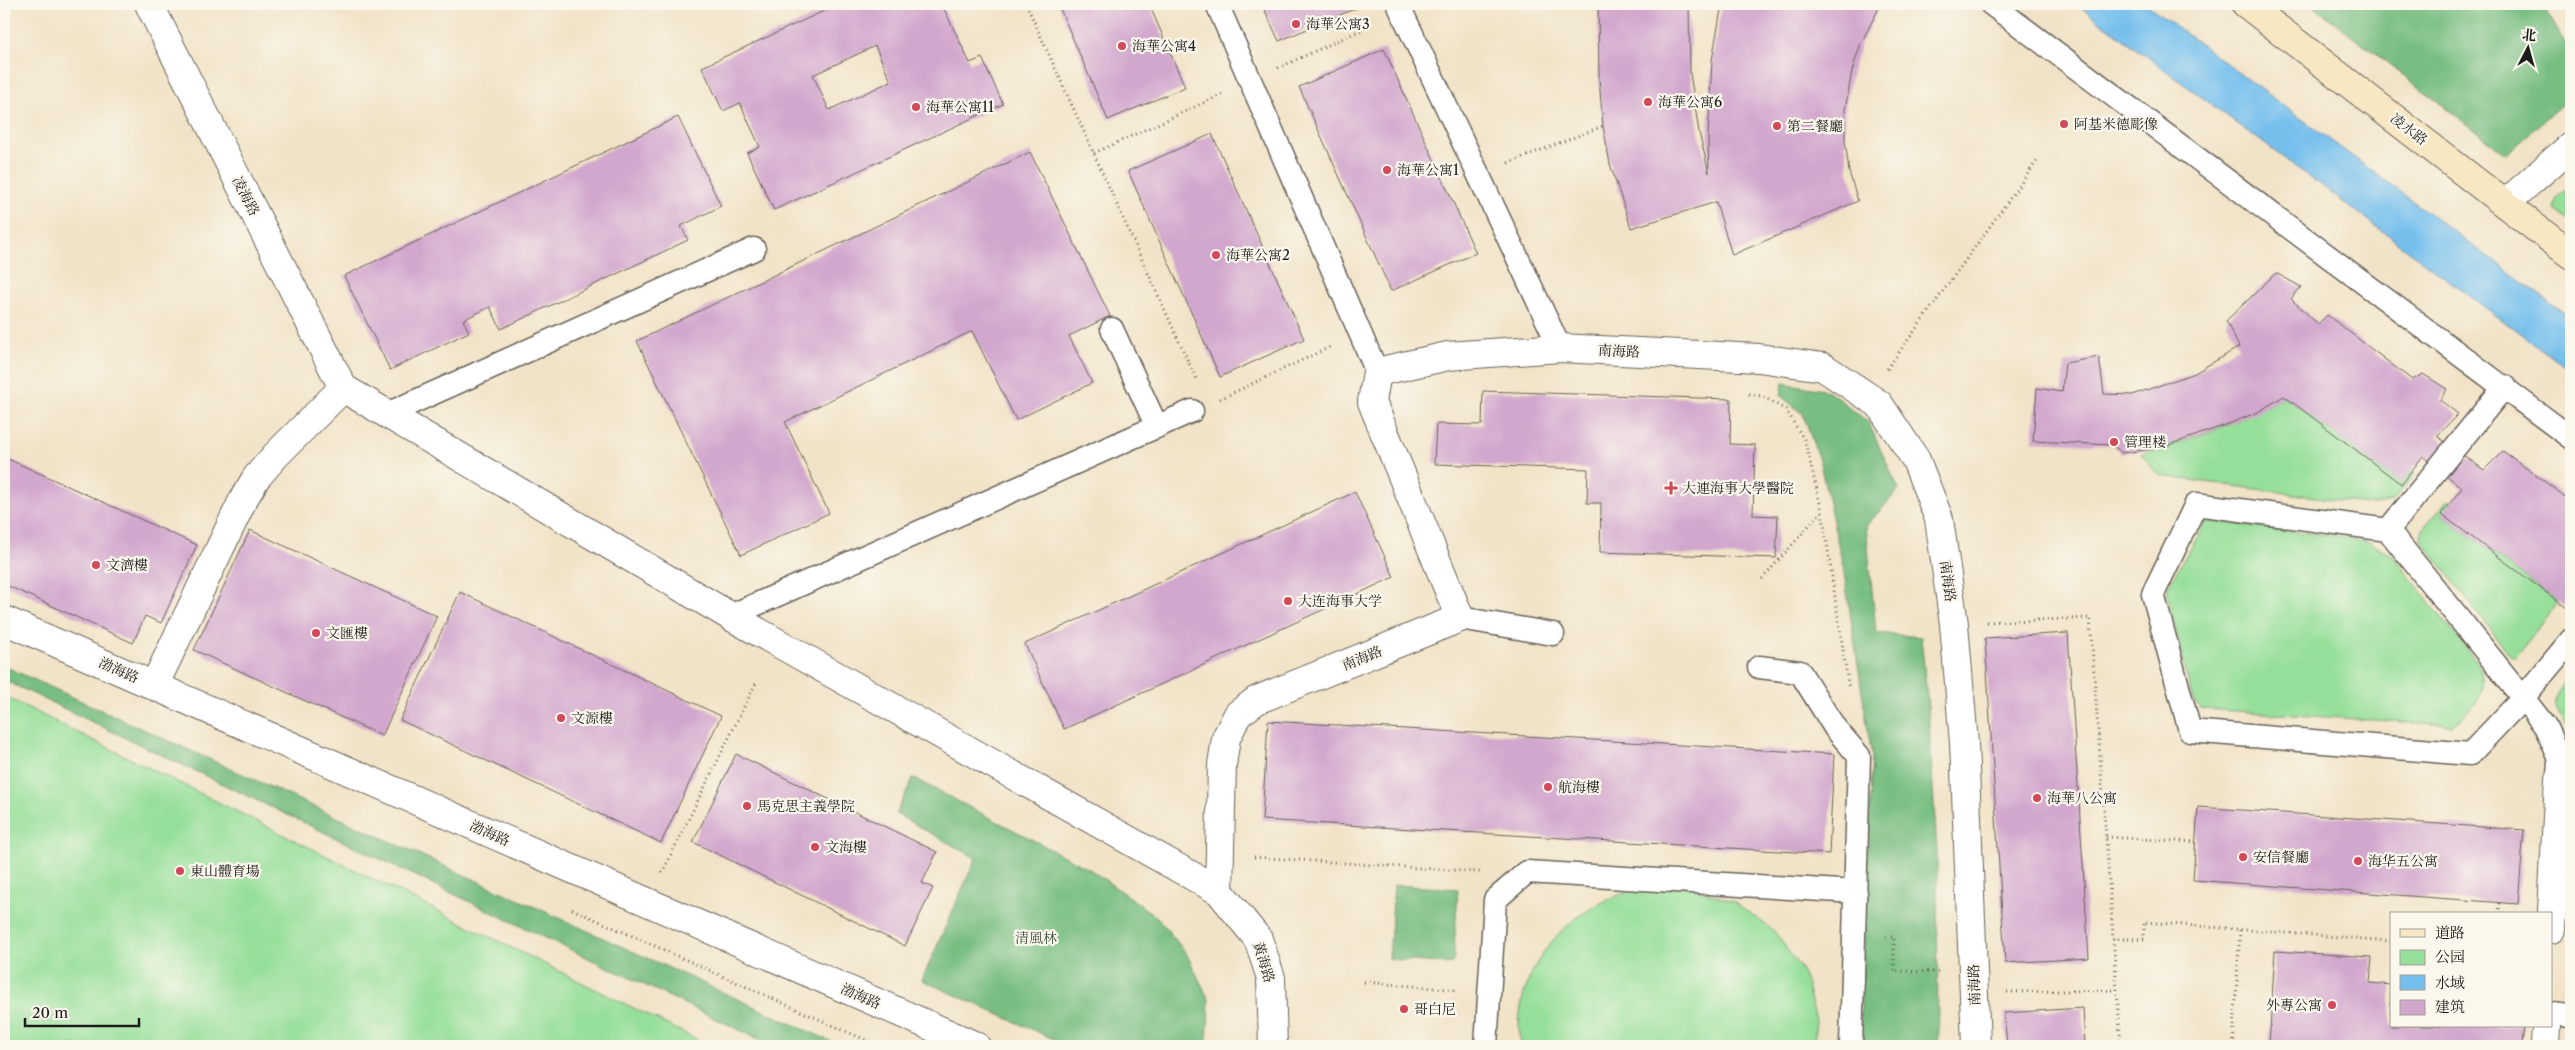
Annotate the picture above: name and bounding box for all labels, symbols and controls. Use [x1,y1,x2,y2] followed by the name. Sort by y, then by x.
[1306,15,1370,33] place label: 海華公寓3
[1290,18,1302,30] marker: 海華公寓3
[2502,22,2552,72] north arrow
[2521,25,2537,45] text: 北
[1132,37,1196,55] place label: 海華公寓4
[1116,40,1128,52] marker: 海華公寓4
[1658,93,1722,111] place label: 海華公寓6
[1642,96,1654,108] marker: 海華公寓6
[926,98,994,116] place label: 海華公寓11
[910,101,922,113] marker: 海華公寓11
[2387,109,2431,149] street label: 凌水路
[2074,115,2158,133] place label: 阿基米德彫像
[1787,117,1843,135] place label: 第二餐廳
[2058,118,2070,130] marker: 阿基米德彫像
[1771,120,1783,132] marker: 第二餐廳
[1397,161,1459,179] place label: 海華公寓1
[1381,164,1393,176] marker: 海華公寓1
[228,173,264,219] street label: 凌海路
[1226,246,1290,264] place label: 海華公寓2
[1210,249,1222,261] marker: 海華公寓2
[1598,341,1640,361] street label: 南海路
[2124,433,2166,451] place label: 管理楼
[2108,436,2120,448] marker: 管理楼
[1682,479,1794,497] place label: 大連海事大學醫院
[1664,481,1678,495] marker: 大連海事大學醫院
[106,556,148,574] place label: 文濟樓
[90,559,102,571] marker: 文濟樓
[1936,559,1960,603] street label: 南海路
[1298,592,1382,610] place label: 大连海事大学
[1282,595,1294,607] marker: 大连海事大学
[326,624,368,642] place label: 文匯樓
[310,627,322,639] marker: 文匯樓
[1339,642,1385,674] street label: 南海路
[96,653,142,687] street label: 渤海路
[571,709,613,727] place label: 文源樓
[555,712,567,724] marker: 文源樓
[1558,778,1600,796] place label: 航海樓
[1542,781,1554,793] marker: 航海樓
[2047,789,2117,807] place label: 海華八公寓
[2031,792,2043,804] marker: 海華八公寓
[757,797,855,815] place label: 馬克思主義學院
[741,800,753,812] marker: 馬克思主義學院
[467,816,513,850] street label: 渤海路
[825,838,867,856] place label: 文海樓
[809,841,821,853] marker: 文海樓
[2253,848,2309,866] place label: 安信餐廳
[2237,851,2249,863] marker: 安信餐廳
[2368,852,2438,870] place label: 海华五公寓
[2352,855,2364,867] marker: 海华五公寓
[190,862,260,880] place label: 東山體育場
[174,865,186,877] marker: 東山體育場
[2390,912,2552,1028] legend
[2435,923,2465,942] text: 道路
[1015,929,1057,947] park label: 清風林
[1249,939,1279,985] street label: 黃海路
[2435,947,2465,966] text: 公园
[1964,964,1984,1006] street label: 南海路
[2435,973,2465,992] text: 水域
[838,979,884,1013] street label: 渤海路
[25,995,139,1027] scale bar
[2266,996,2322,1014] place label: 外專公寓
[2435,997,2465,1016] text: 建筑
[2326,999,2338,1011] marker: 外專公寓
[1414,1000,1456,1018] place label: 哥白尼
[32,1003,68,1022] text: 20 m
[1398,1003,1410,1015] marker: 哥白尼

